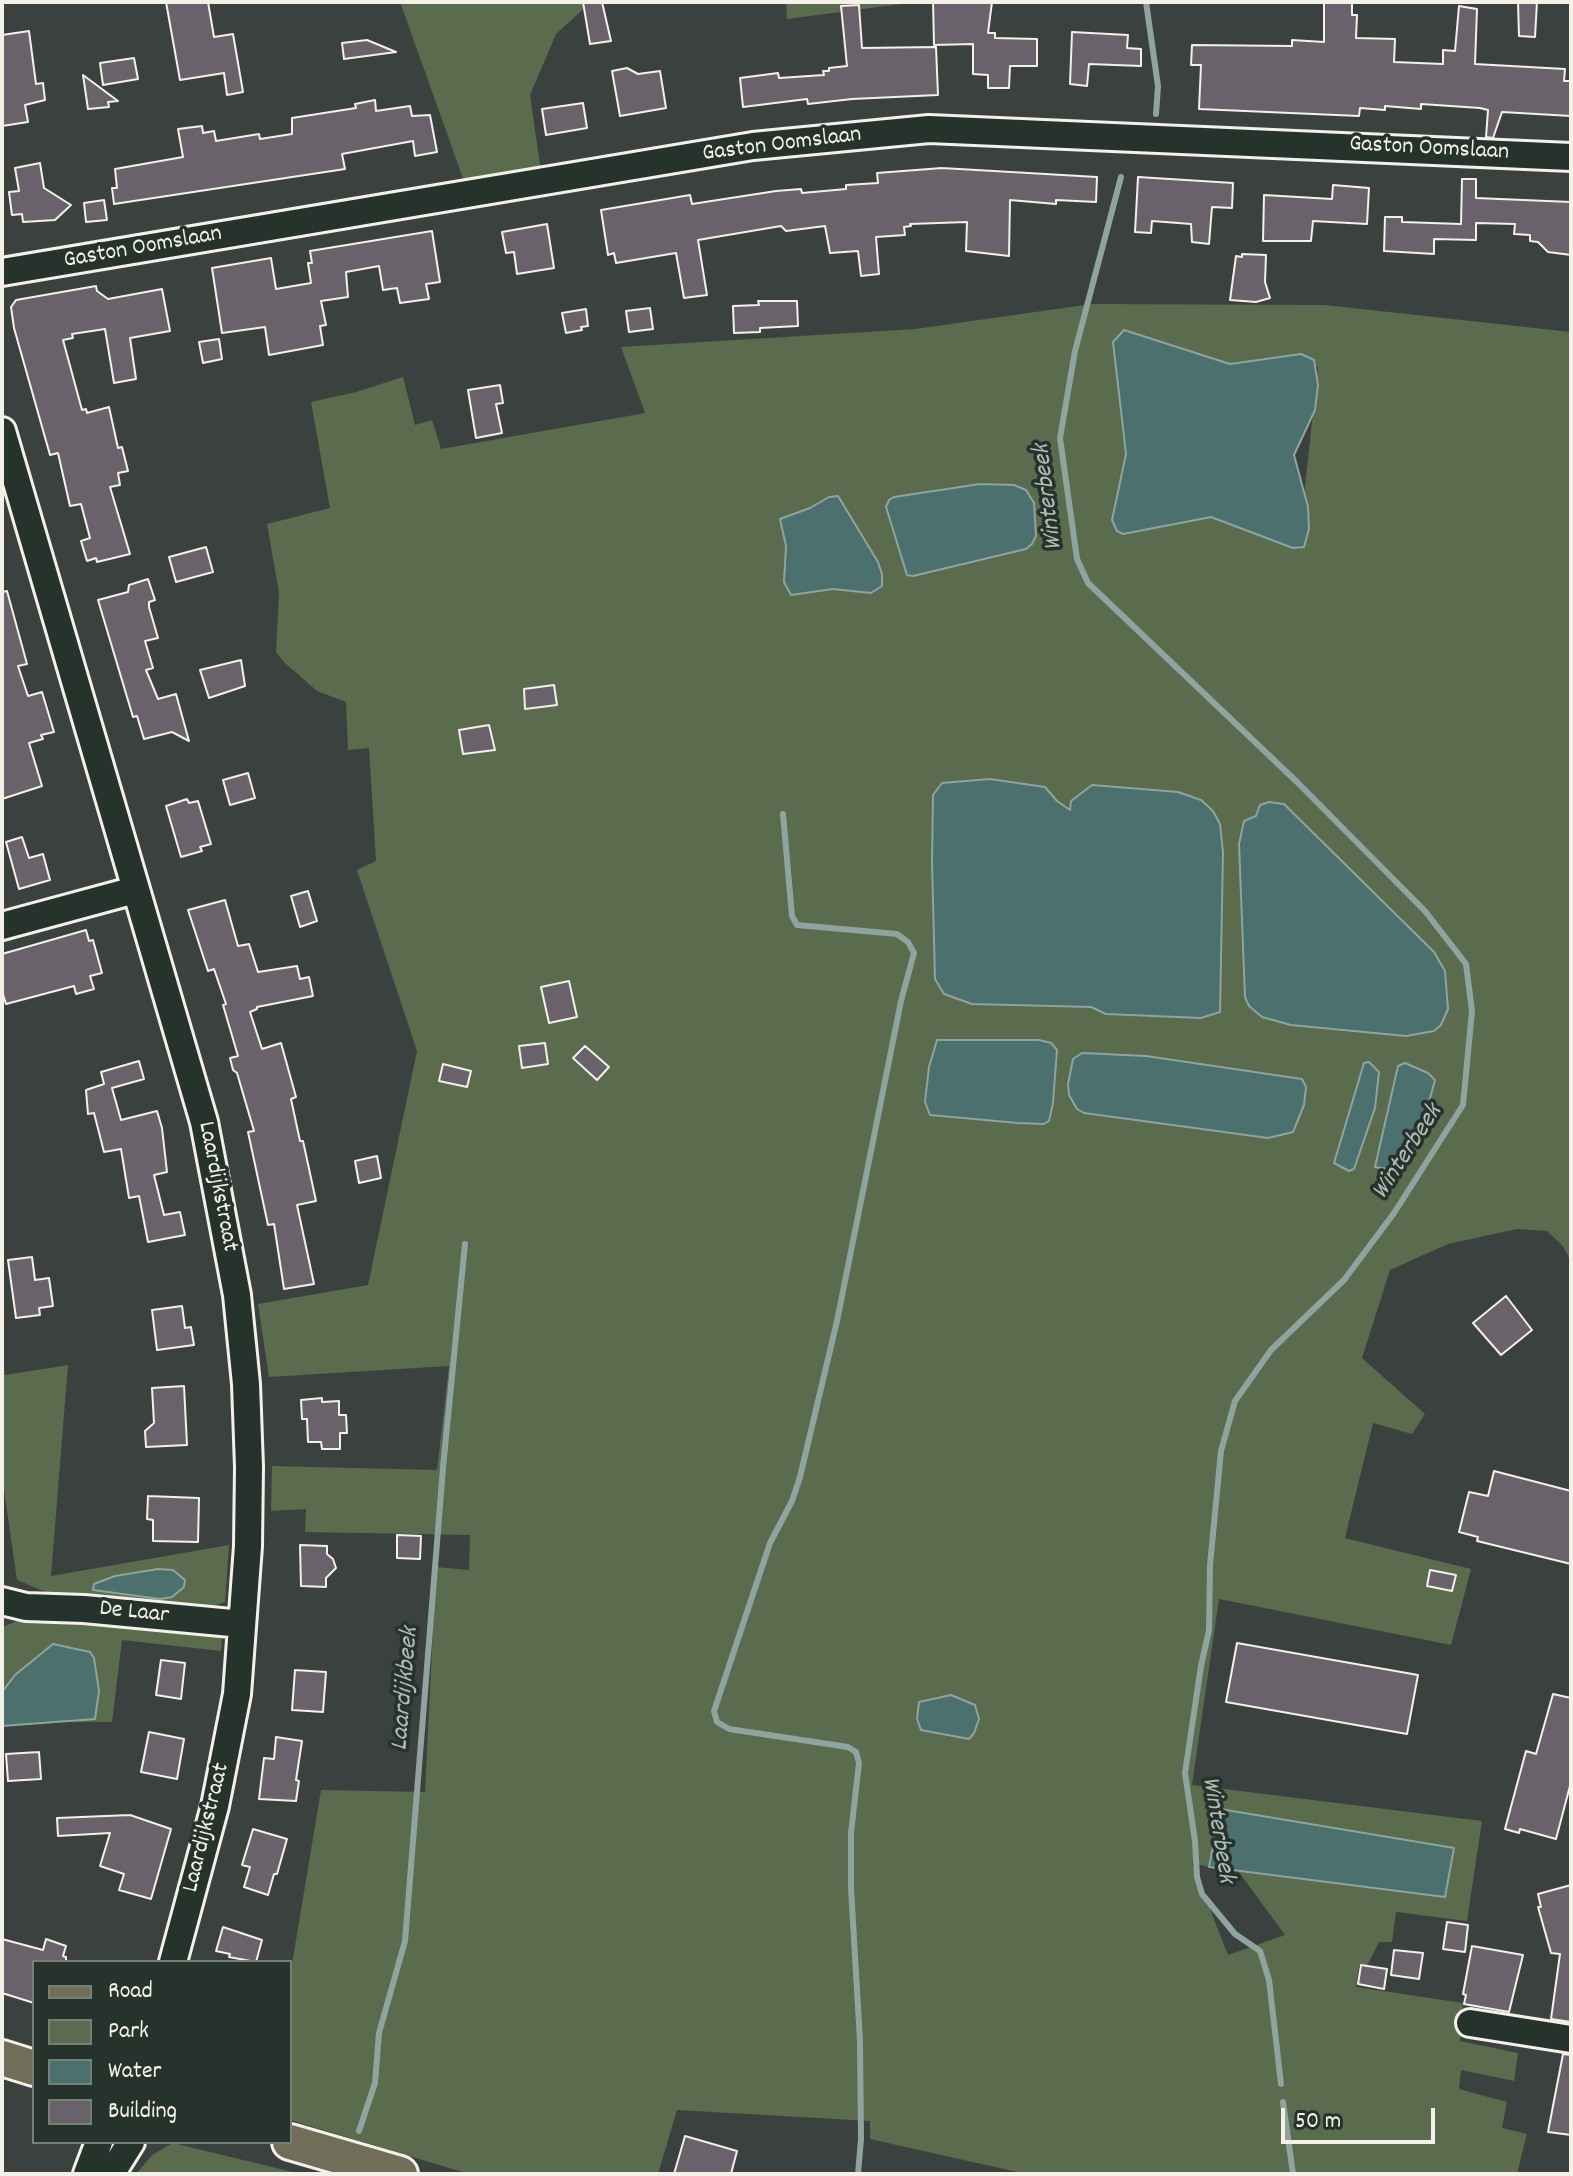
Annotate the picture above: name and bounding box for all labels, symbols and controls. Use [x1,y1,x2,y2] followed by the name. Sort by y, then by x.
[701,122,863,170] street label: Gaston Oomslaan
[1348,131,1510,169] street label: Gaston Oomslaan
[62,221,224,277] street label: Gaston Oomslaan
[1028,442,1072,552] water label: Winterbeek
[1367,1100,1451,1206] water label: Winterbeek
[189,1119,243,1255] street label: Laardijkstraat
[98,1596,170,1632] street label: De Laar
[386,1626,428,1752] water label: Laardijkbeek
[178,1760,238,1896] street label: Laardijkstraat
[1192,1775,1240,1885] water label: Winterbeek
[32,1960,292,2144] legend
[108,1975,153,2009] text: Road
[108,2015,149,2049] text: Park
[108,2055,161,2089] text: Water
[1285,2092,1439,2142] scale bar
[108,2095,177,2129] text: Building
[1295,2105,1341,2139] text: 50 m

